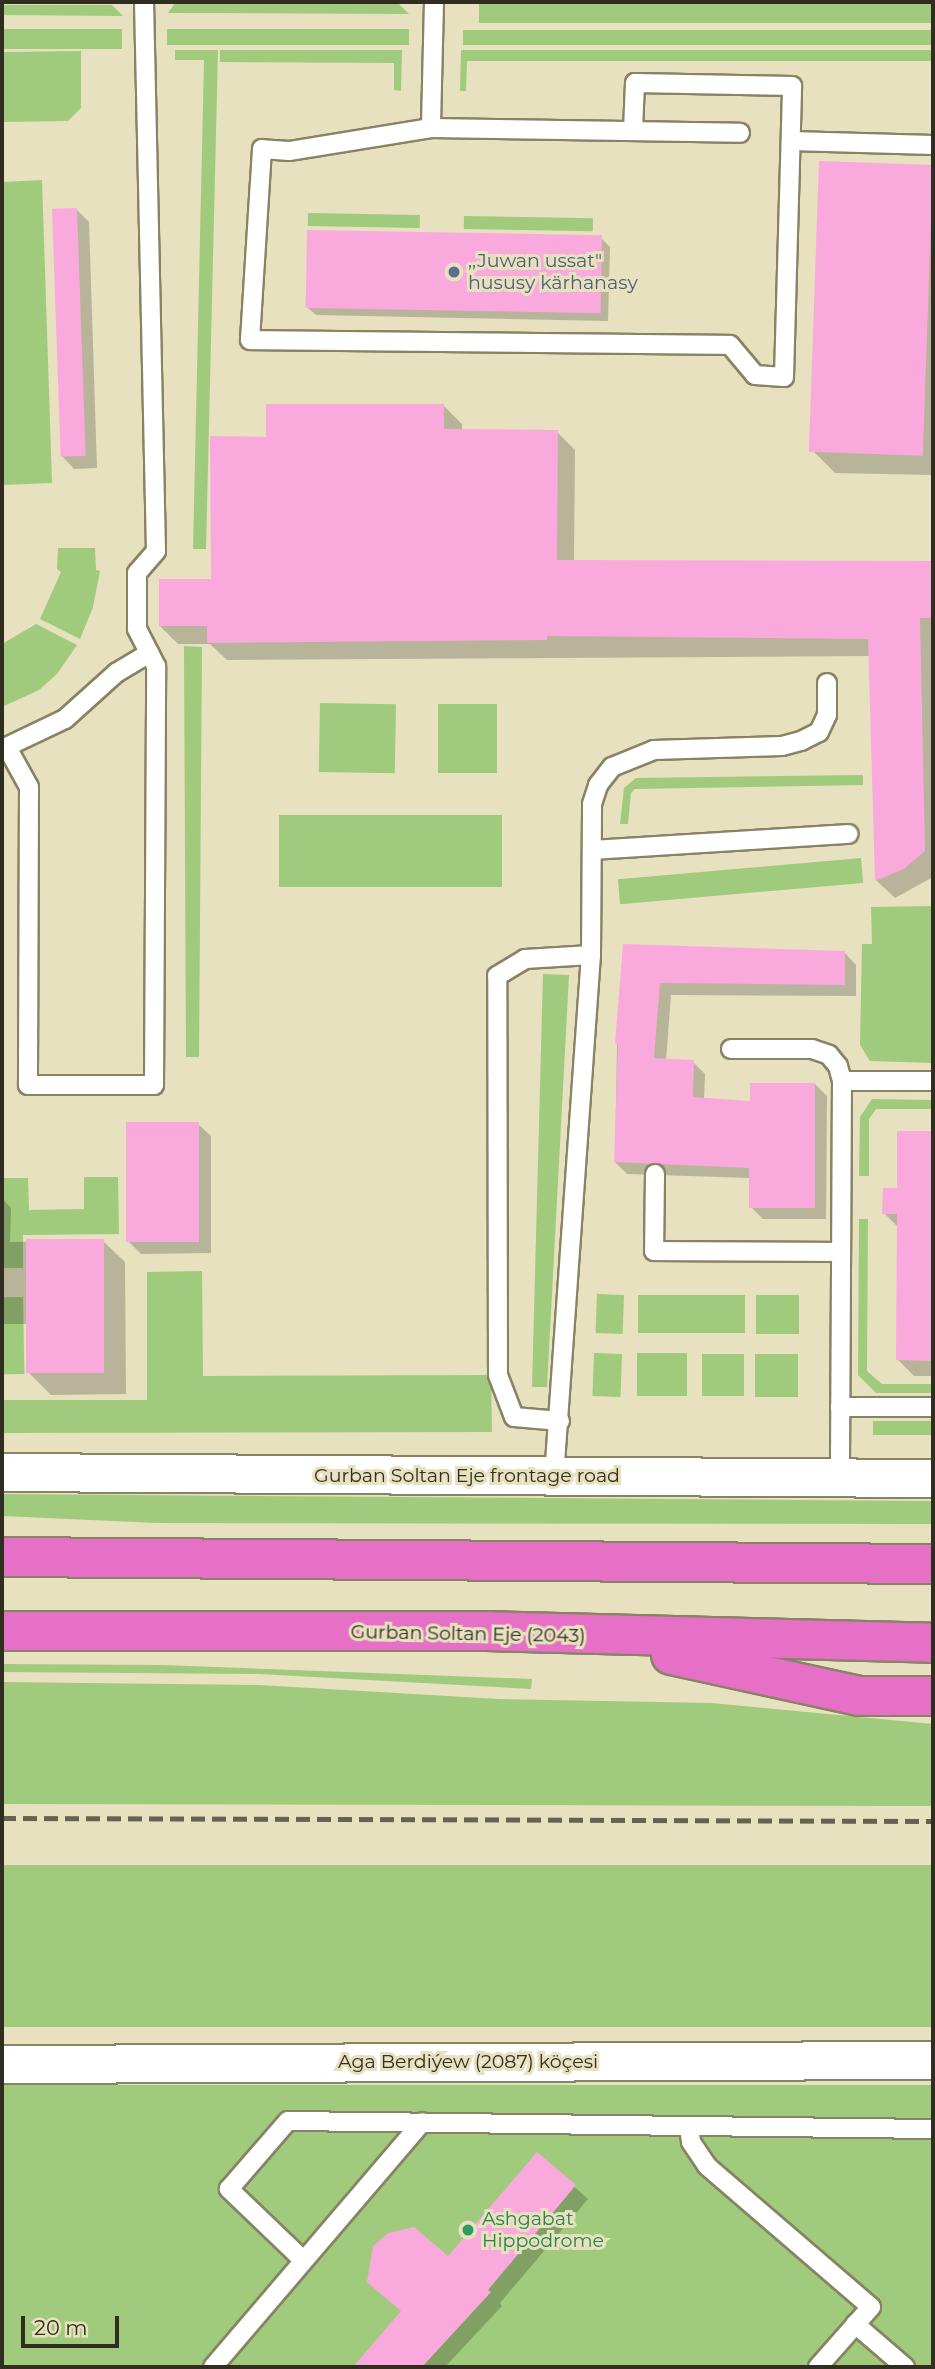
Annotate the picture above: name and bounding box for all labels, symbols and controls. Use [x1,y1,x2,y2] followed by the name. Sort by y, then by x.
[468,250,638,294] place label: ,,Juwan ussat" hususy kärhanasy
[446,264,462,280] marker: ,,Juwan ussat" hususy kärhanasy
[314,1465,620,1487] street label: Gurban Soltan Eje frontage road
[350,1621,586,1647] street label: Gurban Soltan Eje (2043)
[338,2051,598,2073] street label: Aga Berdiýew (2087) köçesi
[482,2208,604,2252] place label: Ashgabat Hippodrome
[460,2222,476,2238] marker: Ashgabat Hippodrome
[24,2302,122,2346] scale bar
[34,2315,88,2340] text: 20 m

